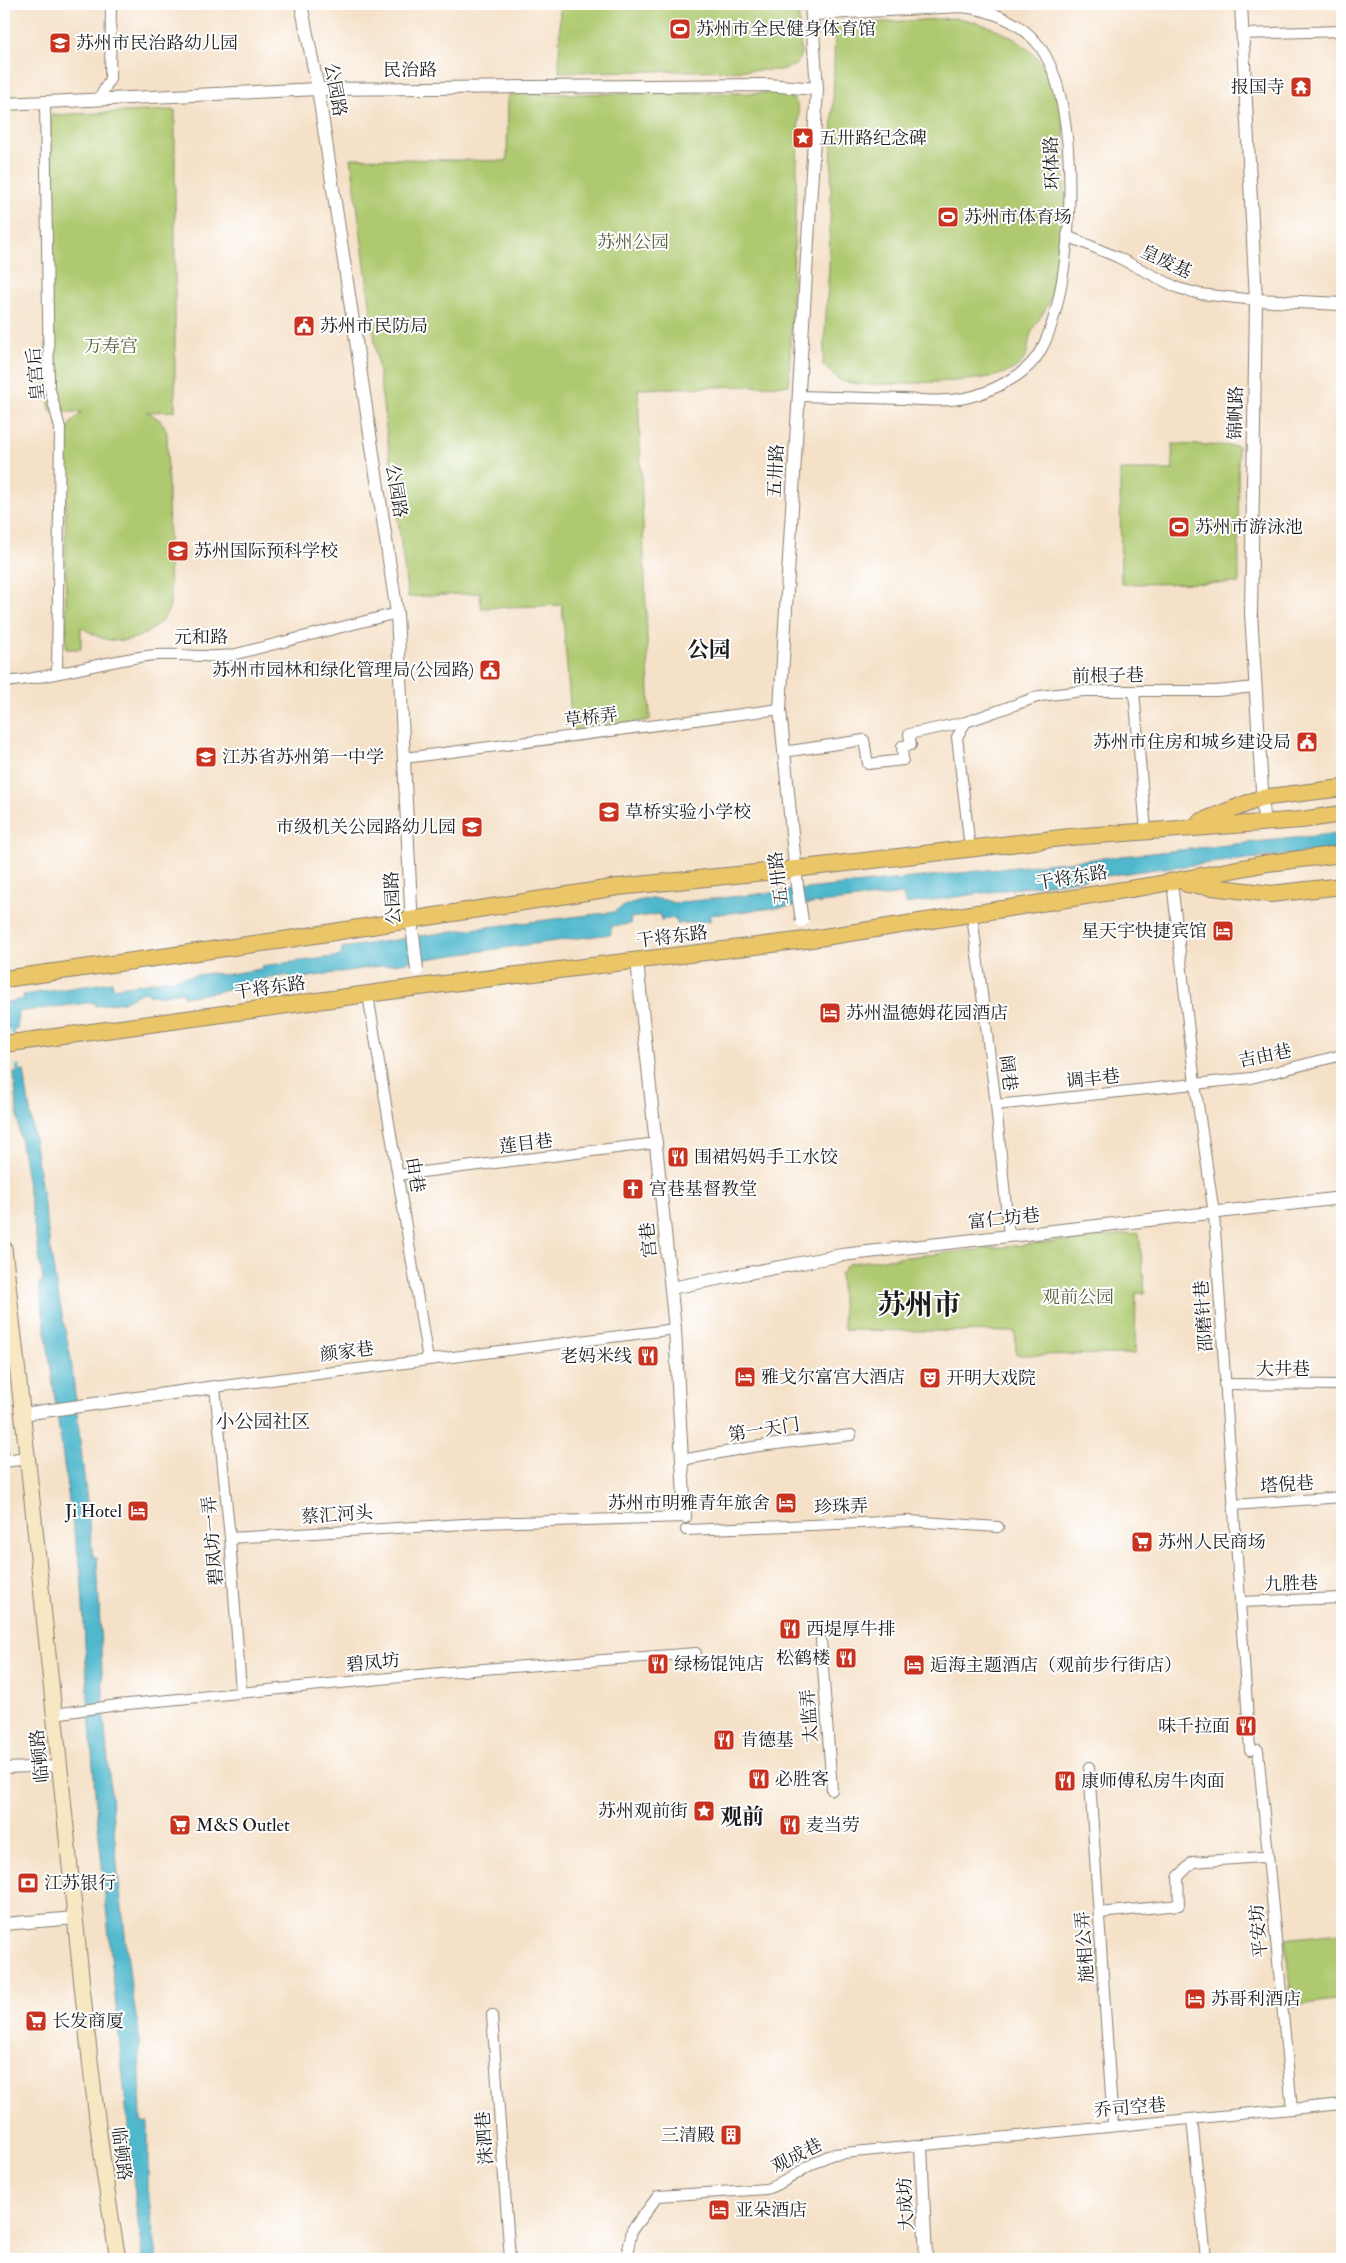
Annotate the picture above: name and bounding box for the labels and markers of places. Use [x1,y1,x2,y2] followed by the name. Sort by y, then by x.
[668,17,692,41] sports icon: 苏州市全民健身体育馆
[696,18,876,41] place label: 苏州市全民健身体育馆
[48,31,72,55] school or university icon: 苏州市民治路幼儿园
[76,32,238,55] place label: 苏州市民治路幼儿园
[1289,75,1313,99] temple icon: 报国寺
[1231,76,1285,99] place label: 报国寺
[791,126,815,150] place icon: 五卅路纪念碑
[819,127,927,150] place label: 五卅路纪念碑
[936,205,960,229] sports icon: 苏州市体育场
[964,206,1072,229] place label: 苏州市体育场
[292,314,316,338] public building icon: 苏州市民防局
[320,315,428,338] place label: 苏州市民防局
[1167,515,1191,539] sports icon: 苏州市游泳池
[1195,516,1303,539] place label: 苏州市游泳池
[166,539,190,563] school or university icon: 苏州国际预科学校
[194,540,338,563] place label: 苏州国际预科学校
[478,658,502,682] public building icon: 苏州市园林和绿化管理局(公园路)
[212,659,474,682] place label: 苏州市园林和绿化管理局(公园路)
[1295,730,1319,754] public building icon: 苏州市住房和城乡建设局
[1093,731,1291,754] place label: 苏州市住房和城乡建设局
[194,745,218,769] school or university icon: 江苏省苏州第一中学
[222,746,384,769] place label: 江苏省苏州第一中学
[597,800,621,824] school or university icon: 草桥实验小学校
[625,801,751,824] place label: 草桥实验小学校
[460,815,484,839] school or university icon: 市级机关公园路幼儿园
[276,816,456,839] place label: 市级机关公园路幼儿园
[1211,919,1235,943] hotel icon: 星天宇快捷宾馆
[1081,920,1207,943] place label: 星天宇快捷宾馆
[818,1001,842,1025] hotel icon: 苏州温德姆花园酒店
[846,1002,1008,1025] place label: 苏州温德姆花园酒店
[666,1145,690,1169] restaurant icon: 围裙妈妈手工水饺
[694,1146,838,1169] place label: 围裙妈妈手工水饺
[621,1177,645,1201] church icon: 宫巷基督教堂
[649,1178,757,1201] place label: 宫巷基督教堂
[636,1344,660,1368] restaurant icon: 老妈米线
[560,1345,632,1368] place label: 老妈米线
[733,1365,757,1389] hotel icon: 雅戈尔富宫大酒店
[761,1366,905,1389] place label: 雅戈尔富宫大酒店
[918,1366,942,1390] theatre icon: 开明大戏院
[946,1367,1036,1390] place label: 开明大戏院
[774,1491,798,1515] hotel icon: 苏州市明雅青年旅舍
[608,1492,770,1515] place label: 苏州市明雅青年旅舍
[126,1499,150,1523] hotel icon: Ji Hotel
[64,1500,122,1523] place label: Ji Hotel
[1130,1530,1154,1554] supermarket icon: 苏州人民商场
[1158,1531,1266,1554] place label: 苏州人民商场
[778,1617,802,1641] restaurant icon: 西堤厚牛排
[806,1618,896,1641] place label: 西堤厚牛排
[834,1646,858,1670] restaurant icon: 松鹤楼
[776,1647,830,1670] place label: 松鹤楼
[646,1652,670,1676] restaurant icon: 绿杨馄饨店
[674,1653,764,1676] place label: 绿杨馄饨店
[902,1653,926,1677] hotel icon: 逅海主题酒店（观前步行街店）
[930,1654,1182,1677] place label: 逅海主题酒店（观前步行街店）
[1234,1714,1258,1738] restaurant icon: 味千拉面
[1158,1715,1230,1738] place label: 味千拉面
[712,1728,736,1752] restaurant icon: 肯德基
[740,1729,794,1752] place label: 肯德基
[747,1767,771,1791] restaurant icon: 必胜客
[775,1768,829,1791] place label: 必胜客
[1053,1769,1077,1793] restaurant icon: 康师傅私房牛肉面
[1081,1770,1225,1793] place label: 康师傅私房牛肉面
[692,1799,716,1823] place icon: 苏州观前街
[598,1800,688,1823] place label: 苏州观前街
[168,1813,192,1837] supermarket icon: M&S Outlet
[778,1813,802,1837] restaurant icon: 麦当劳
[196,1814,290,1837] place label: M&S Outlet
[806,1814,860,1837] place label: 麦当劳
[16,1871,40,1895] bank icon: 江苏银行
[44,1872,116,1895] place label: 江苏银行
[1183,1987,1207,2011] hotel icon: 苏哥利酒店
[1211,1988,1301,2011] place label: 苏哥利酒店
[24,2009,48,2033] supermarket icon: 长发商厦
[52,2010,124,2033] place label: 长发商厦
[719,2123,743,2147] building icon: 三清殿
[661,2124,715,2147] place label: 三清殿
[707,2198,731,2222] hotel icon: 亚朵酒店
[735,2199,807,2222] place label: 亚朵酒店

